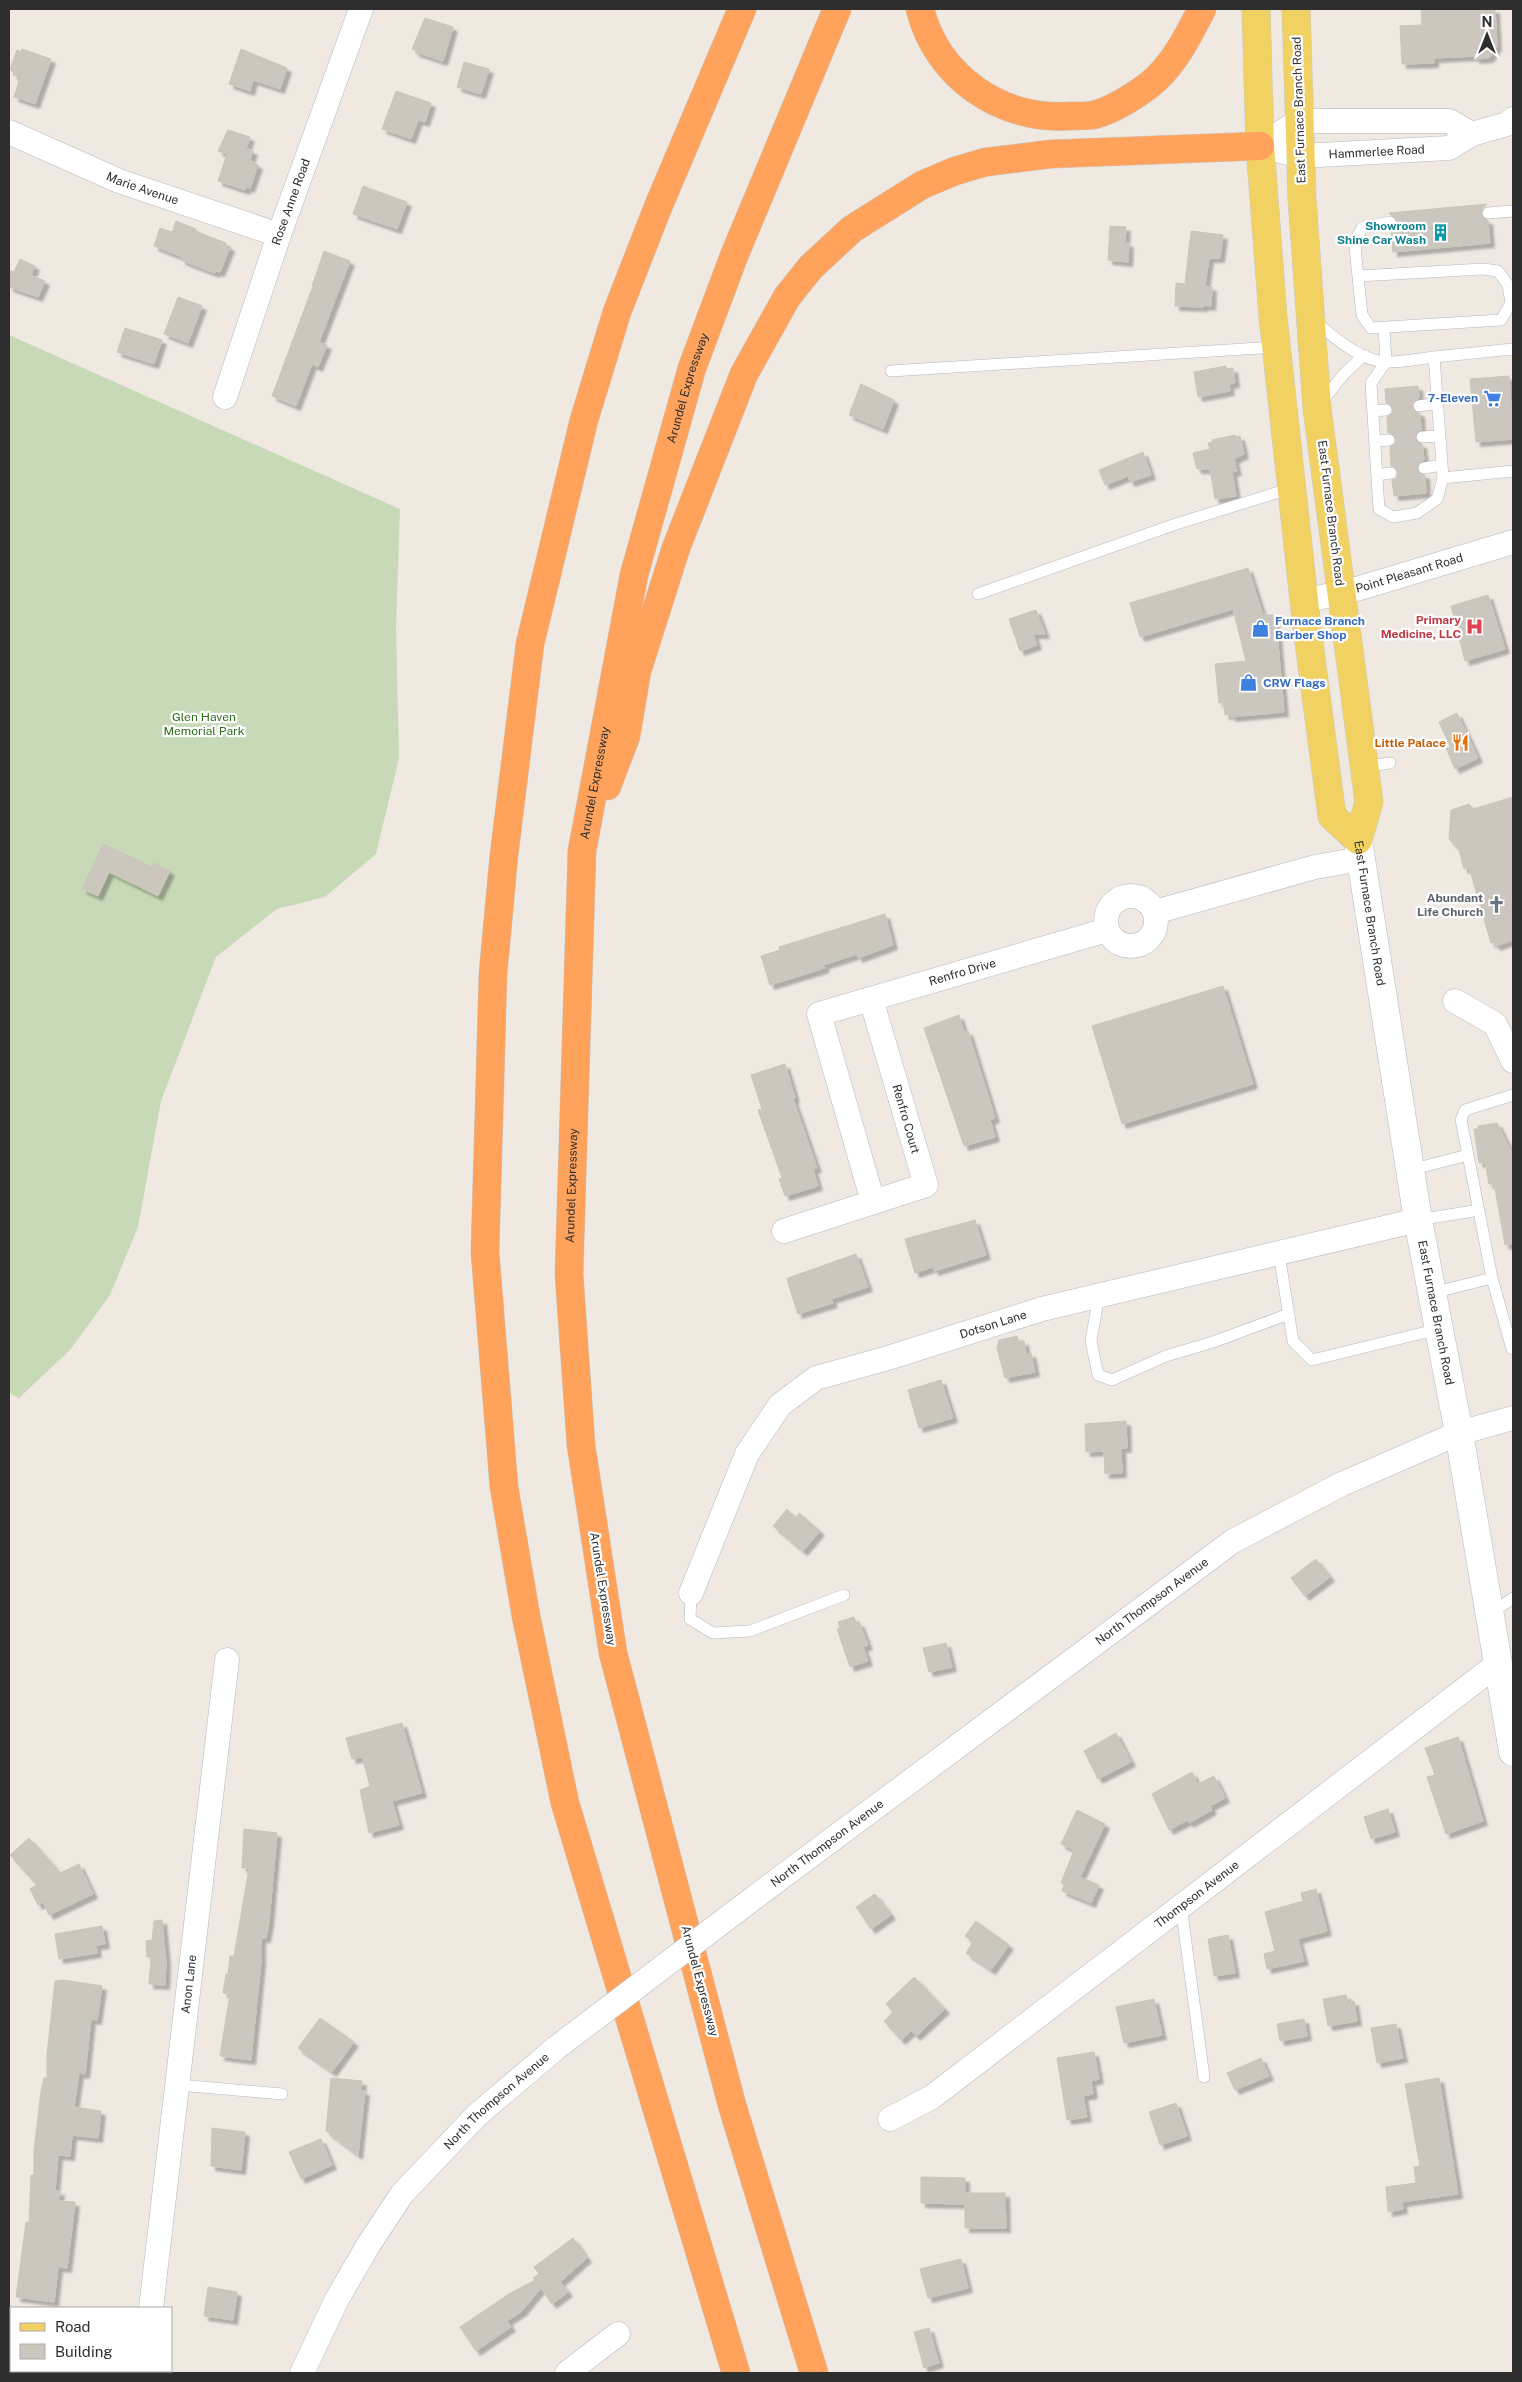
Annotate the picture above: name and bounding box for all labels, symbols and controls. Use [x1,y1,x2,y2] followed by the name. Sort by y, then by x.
[1462,10,1512,60] north arrow
[1482,14,1492,30] text: N
[1289,36,1309,184] street label: East Furnace Branch Road
[1328,142,1425,161] street label: Hammerlee Road
[269,157,313,247] street label: Rose Anne Road
[104,169,181,208] street label: Marie Avenue
[1337,219,1426,247] place label: Showroom Shine Car Wash
[1430,223,1450,243] building icon: Showroom Shine Car Wash
[664,331,712,445] street label: Arundel Expressway
[1482,388,1502,408] supermarket icon: 7-Eleven
[1428,391,1478,405] place label: 7-Eleven
[1315,439,1347,587] street label: East Furnace Branch Road
[1354,550,1465,596] street label: Point Pleasant Road
[1381,613,1461,641] place label: Primary Medicine, LLC
[1275,614,1365,642] place label: Furnace Branch Barber Shop
[1465,617,1485,637] hospital icon: Primary Medicine, LLC
[1251,618,1271,638] shop icon: Furnace Branch Barber Shop
[1239,673,1259,693] shop icon: CRW Flags
[1263,676,1326,690] place label: CRW Flags
[164,710,245,738] park label: Glen Haven Memorial Park
[577,725,612,841] street label: Arundel Expressway
[1450,733,1470,753] restaurant icon: Little Palace
[1374,736,1446,750] place label: Little Palace
[1351,840,1388,987] street label: East Furnace Branch Road
[1417,891,1483,919] place label: Abundant Life Church
[1487,895,1507,915] church icon: Abundant Life Church
[927,956,998,989] street label: Renfro Drive
[889,1083,923,1156] street label: Renfro Court
[563,1128,580,1243] street label: Arundel Expressway
[1415,1239,1457,1386] street label: East Furnace Branch Road
[958,1307,1028,1342] street label: Dotson Lane
[587,1531,619,1647] street label: Arundel Expressway
[1093,1555,1211,1648] street label: North Thompson Avenue
[768,1797,887,1890] street label: North Thompson Avenue
[1152,1857,1242,1931] street label: Thompson Avenue
[678,1924,722,2039] street label: Arundel Expressway
[179,1954,199,2014] street label: Anon Lane
[441,2050,552,2152] street label: North Thompson Avenue
[10,2307,172,2372] legend
[55,2318,91,2335] text: Road
[55,2343,113,2360] text: Building

